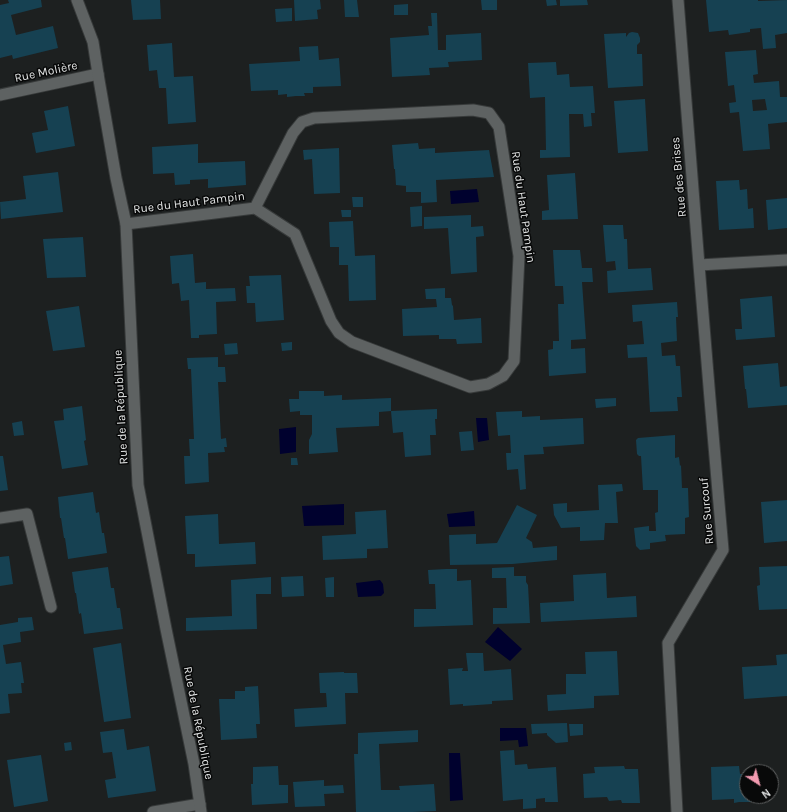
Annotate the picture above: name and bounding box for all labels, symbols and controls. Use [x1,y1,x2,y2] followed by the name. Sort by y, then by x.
[13,58,79,86] street label: Rue Molière
[668,136,690,218] street label: Rue des Brises
[508,150,538,264] street label: Rue du Haut Pampin
[132,189,246,217] street label: Rue du Haut Pampin
[111,349,131,465] street label: Rue de la République
[697,477,717,545] street label: Rue Surcouf
[180,665,216,781] street label: Rue de la République
[739,764,779,804] north arrow
[759,786,773,801] text: N

